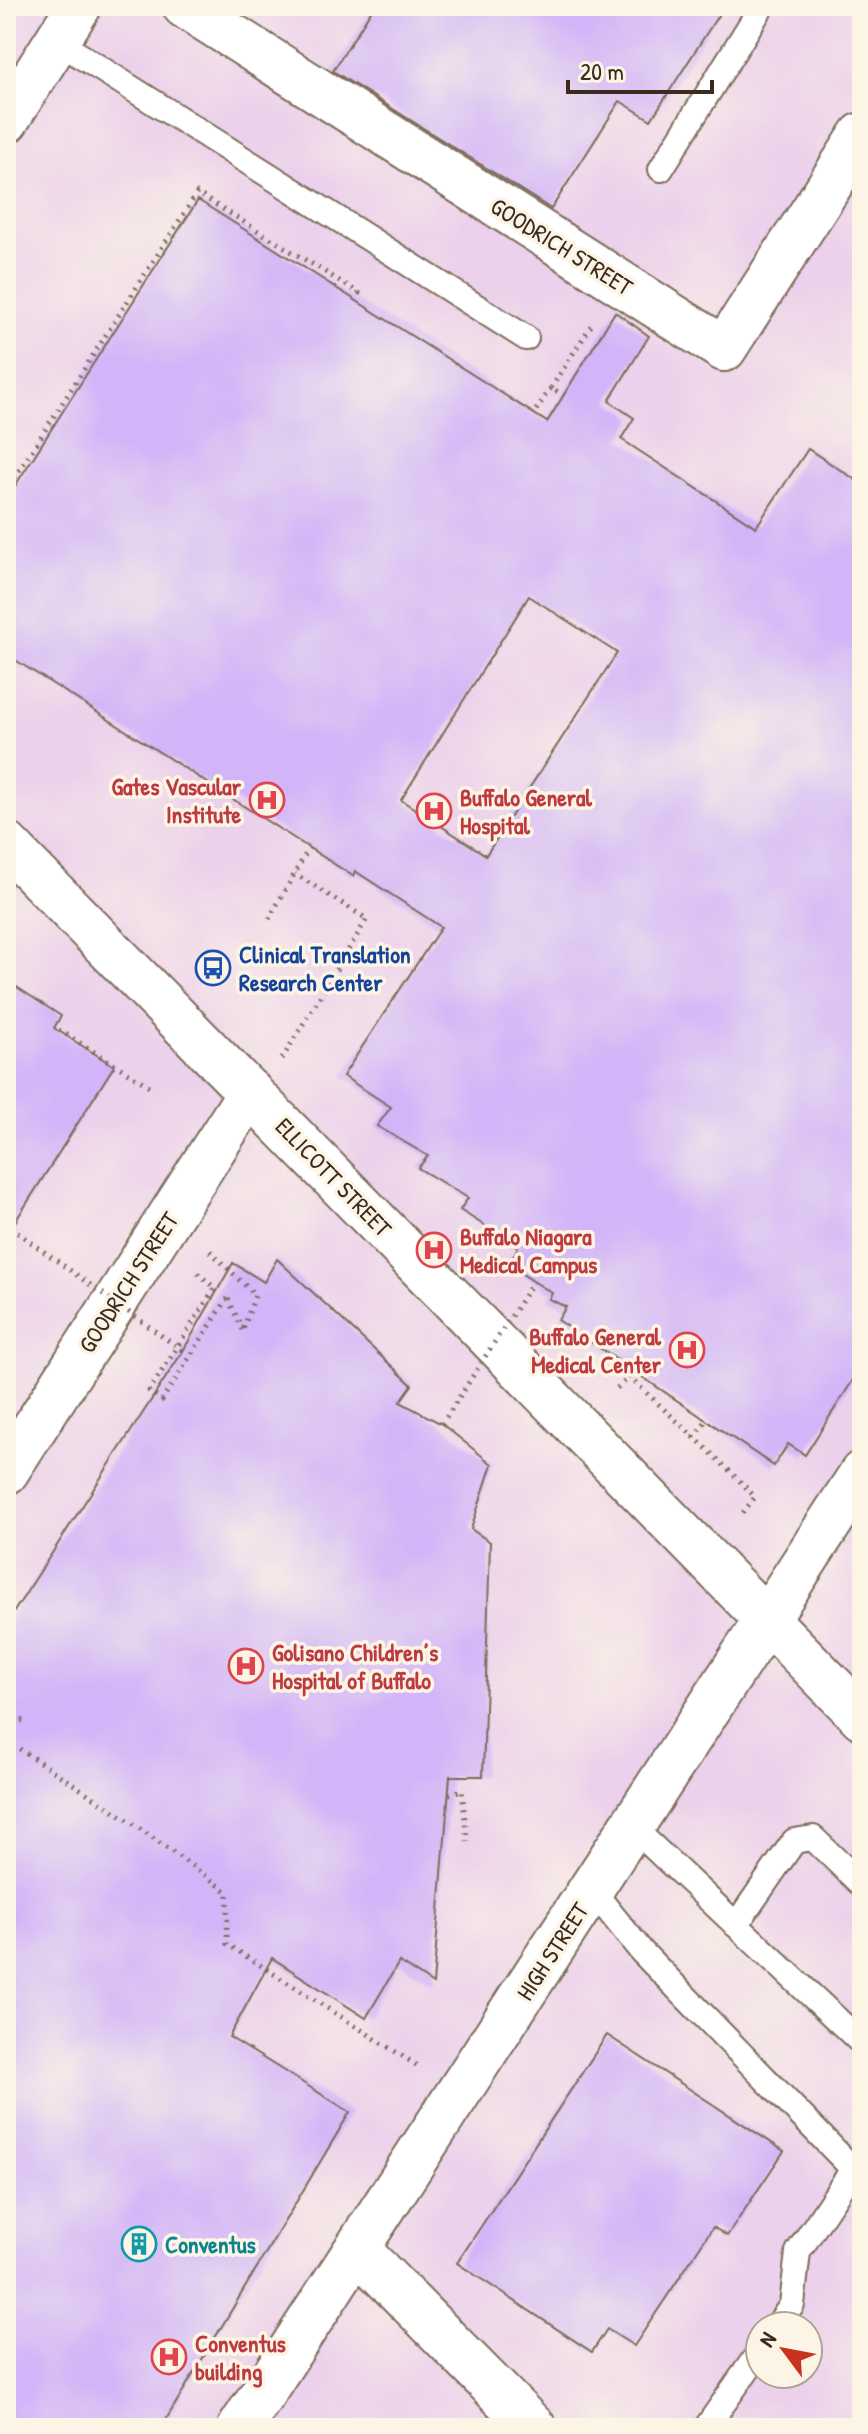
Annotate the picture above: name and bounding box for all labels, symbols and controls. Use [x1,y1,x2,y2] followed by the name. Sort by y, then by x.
[568,44,712,94] scale bar
[580,55,624,87] text: 20 m
[485,190,640,303] street label: GOODRICH STREET
[111,770,242,830] place label: Gates Vascular Institute
[248,781,286,819] hospital icon: Gates Vascular Institute
[460,781,592,842] place label: Buffalo General Hospital
[415,792,453,830] hospital icon: Buffalo General Hospital
[239,938,411,998] place label: Clinical Translation Research Center
[194,949,232,987] bus stop icon: Clinical Translation Research Center
[269,1110,400,1244] street label: ELLICOTT STREET
[71,1205,186,1358] street label: GOODRICH STREET
[460,1220,597,1281] place label: Buffalo Niagara Medical Campus
[415,1231,453,1269] hospital icon: Buffalo Niagara Medical Campus
[529,1320,662,1380] place label: Buffalo General Medical Center
[668,1331,706,1369] hospital icon: Buffalo General Medical Center
[272,1636,438,1697] place label: Golisano Children’s Hospital of Buffalo
[227,1647,265,1685] hospital icon: Golisano Children’s Hospital of Buffalo
[508,1895,596,2006] street label: HIGH STREET
[120,2225,158,2263] building icon: Conventus
[165,2228,256,2260] place label: Conventus
[744,2310,824,2390] north arrow
[751,2326,783,2352] text: N
[195,2327,286,2388] place label: Conventus building
[150,2338,188,2376] hospital icon: Conventus building

